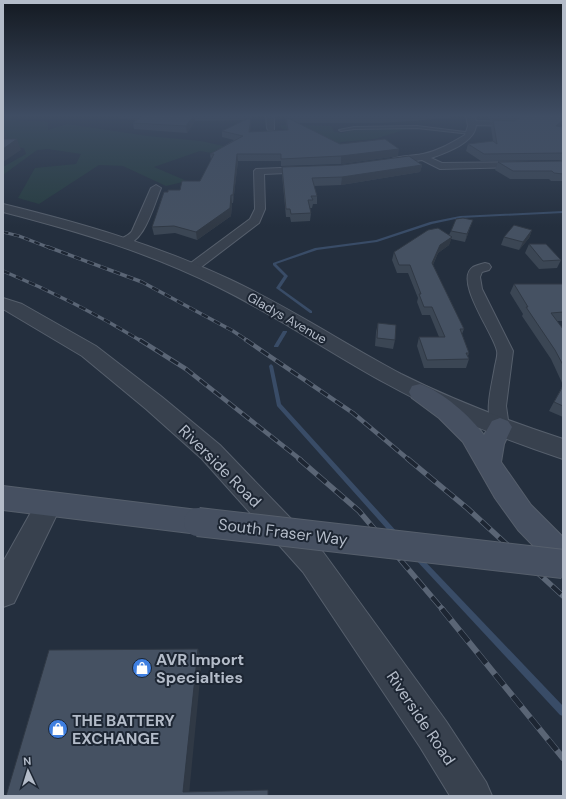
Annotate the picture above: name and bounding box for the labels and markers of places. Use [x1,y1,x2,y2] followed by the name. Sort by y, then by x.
[156,649,244,688] place label: AVR Import Specialties
[131,657,153,679] shop icon: AVR Import Specialties
[72,710,175,749] place label: THE BATTERY EXCHANGE
[47,718,69,740] shop icon: THE BATTERY EXCHANGE

